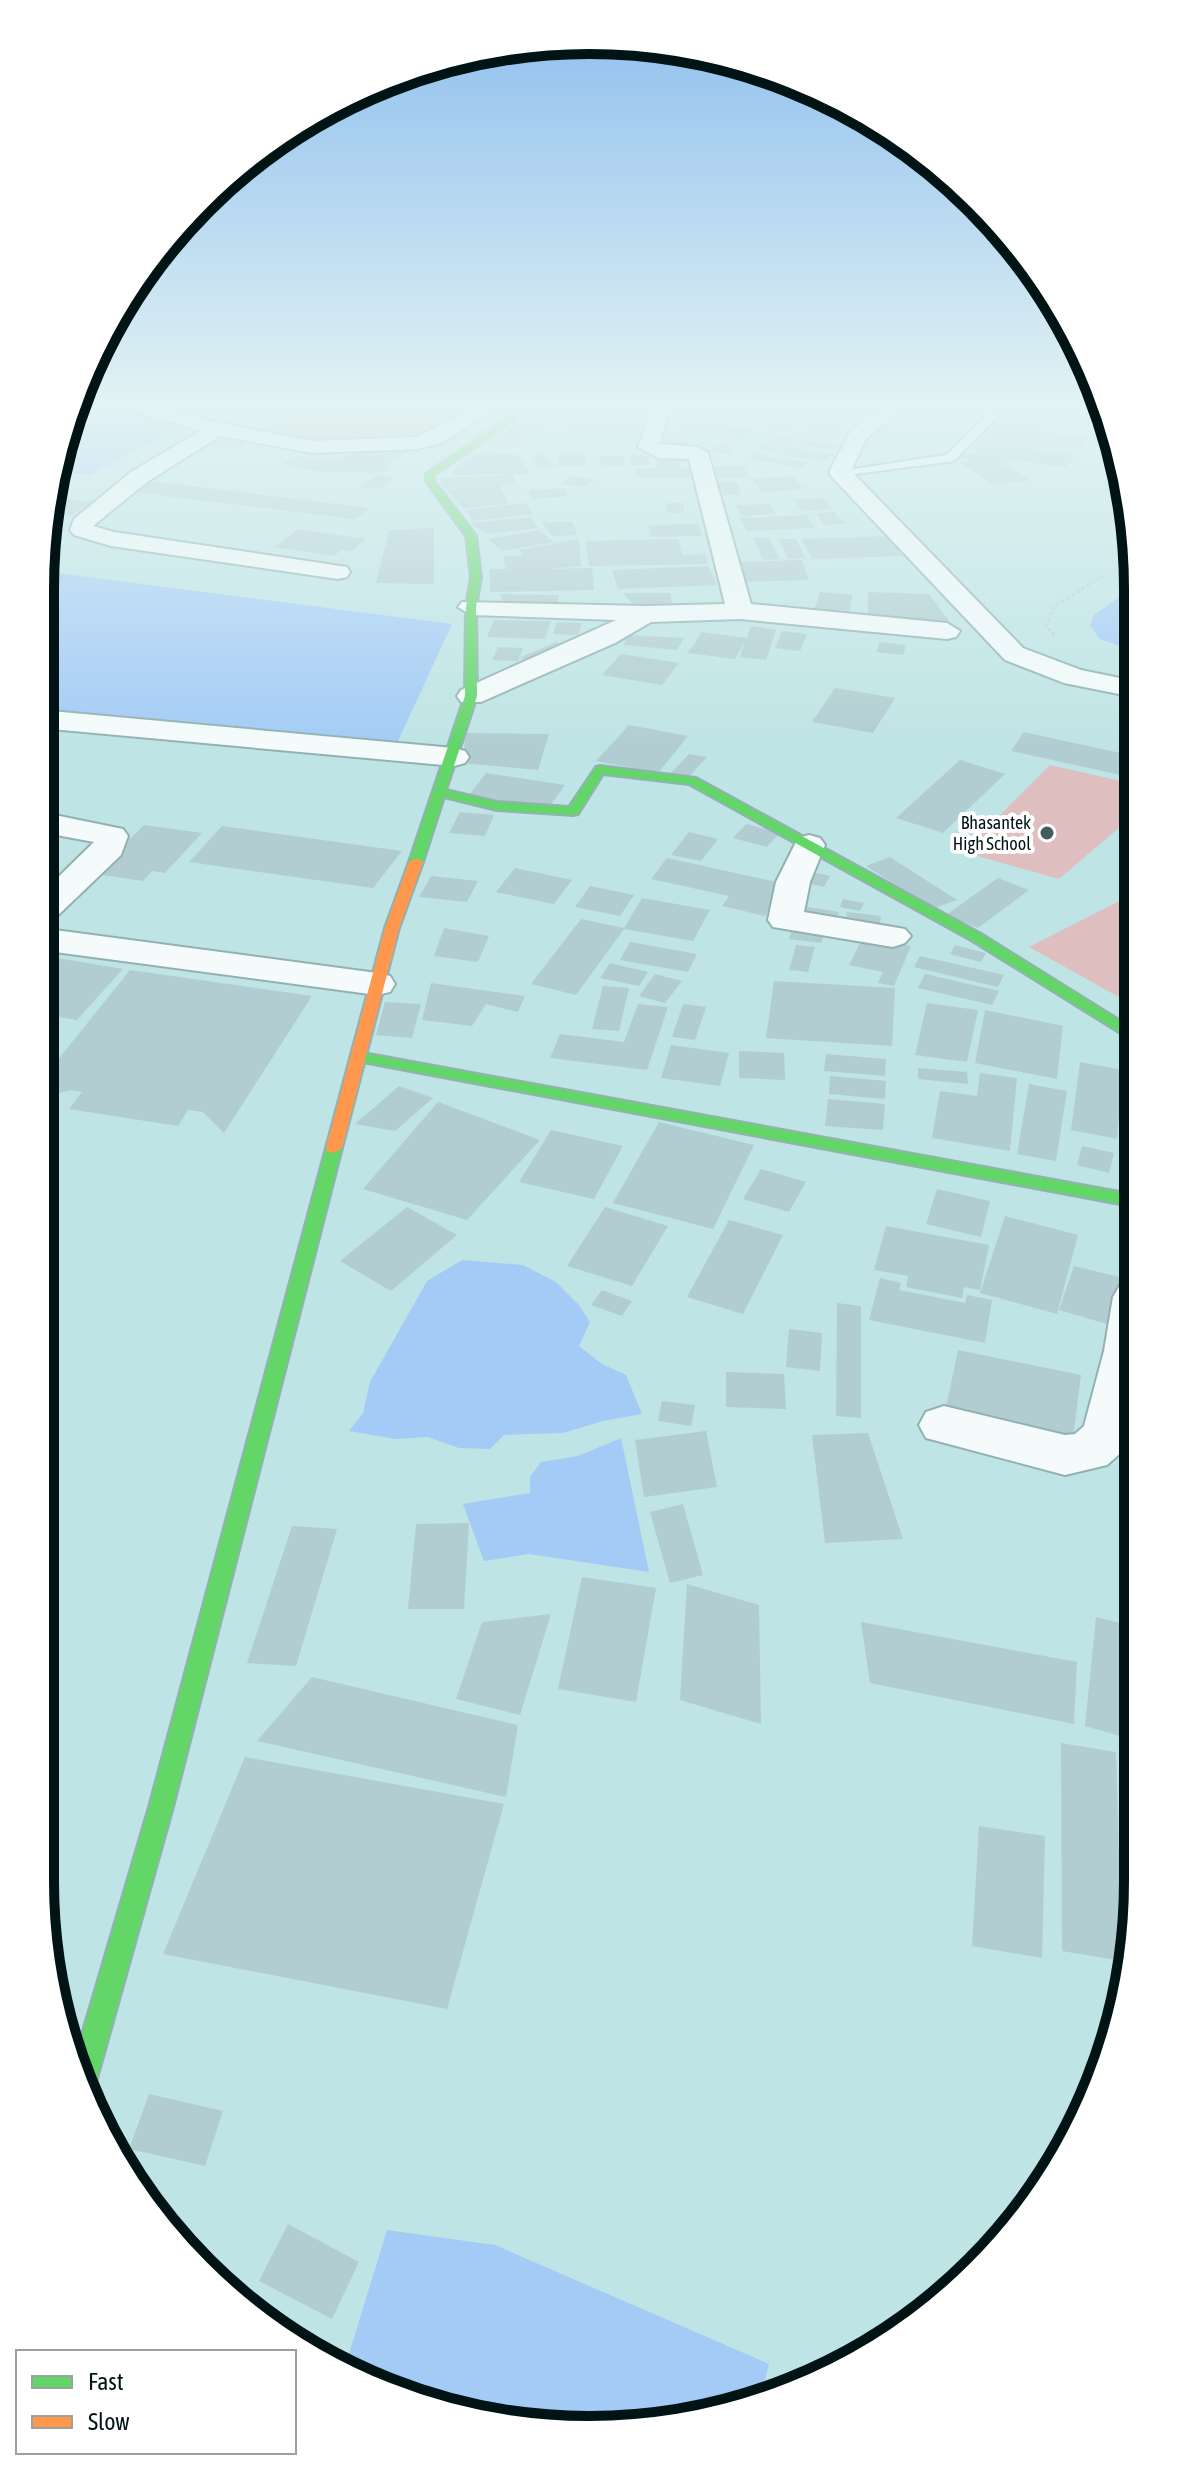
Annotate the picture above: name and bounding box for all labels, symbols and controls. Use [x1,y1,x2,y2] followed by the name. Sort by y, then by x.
[953,812,1031,854] place label: Bhasantek High School
[1038,824,1056,842] marker: Bhasantek High School
[16,2350,296,2454] legend
[88,2368,124,2395] text: Fast
[88,2408,130,2435] text: Slow

